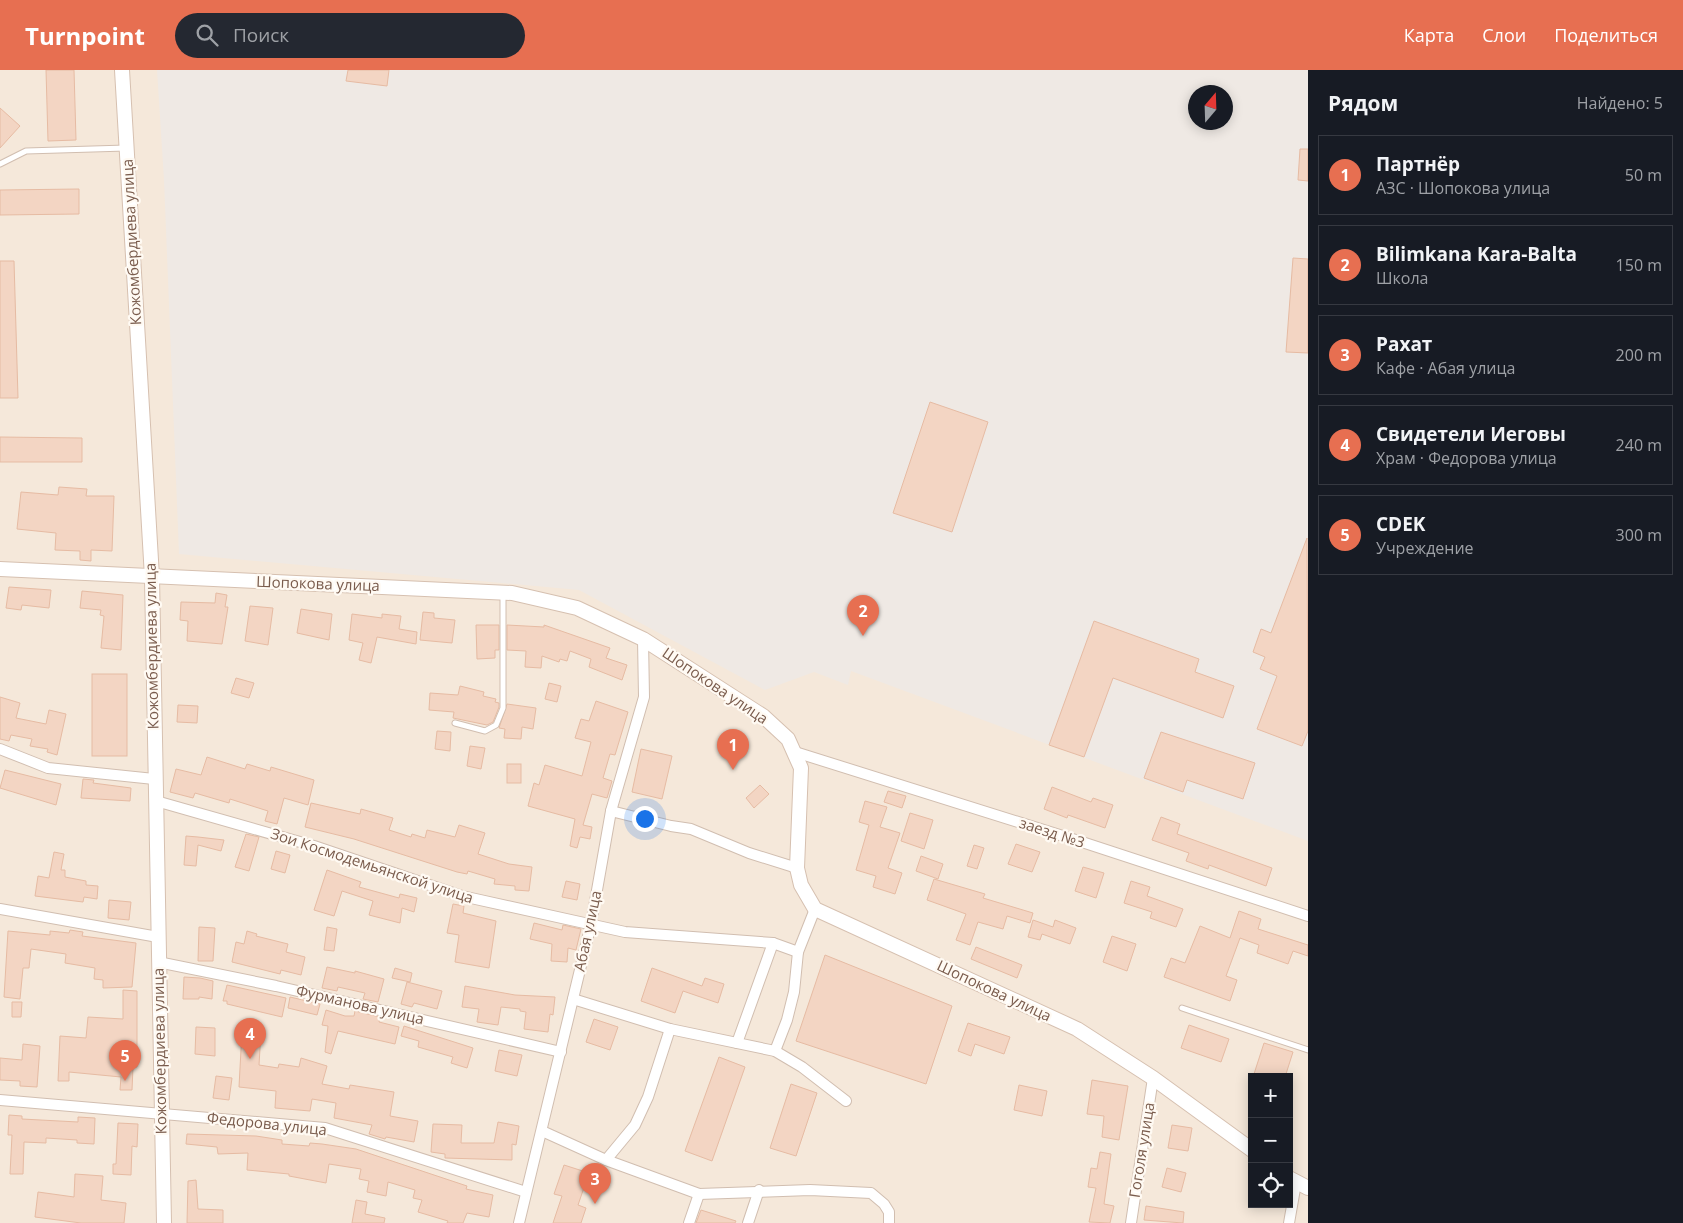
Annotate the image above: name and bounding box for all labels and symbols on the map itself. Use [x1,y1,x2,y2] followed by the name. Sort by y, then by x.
[1188,85,1233,130] north arrow
[117,158,145,326] street label: Кожомбердиева улица
[140,563,162,729] street label: Кожомбердиева улица
[256,571,380,595] street label: Шопокова улица
[847,595,879,636] pin: 2
[659,642,772,728] street label: Шопокова улица
[717,729,749,770] pin: 1
[632,806,658,832] your location
[1017,812,1088,852] street label: заезд №3
[268,823,476,907] street label: Зои Космодемьянской улица
[569,888,605,973] street label: Абая улица
[934,955,1055,1025] street label: Шопокова улица
[148,968,170,1134] street label: Кожомбердиева улица
[294,980,426,1028] street label: Фурманова улица
[234,1018,266,1059] pin: 4
[109,1040,141,1081] pin: 5
[1124,1101,1158,1199] street label: Гоголя улица
[206,1107,328,1139] street label: Федорова улица
[579,1163,611,1204] pin: 3

